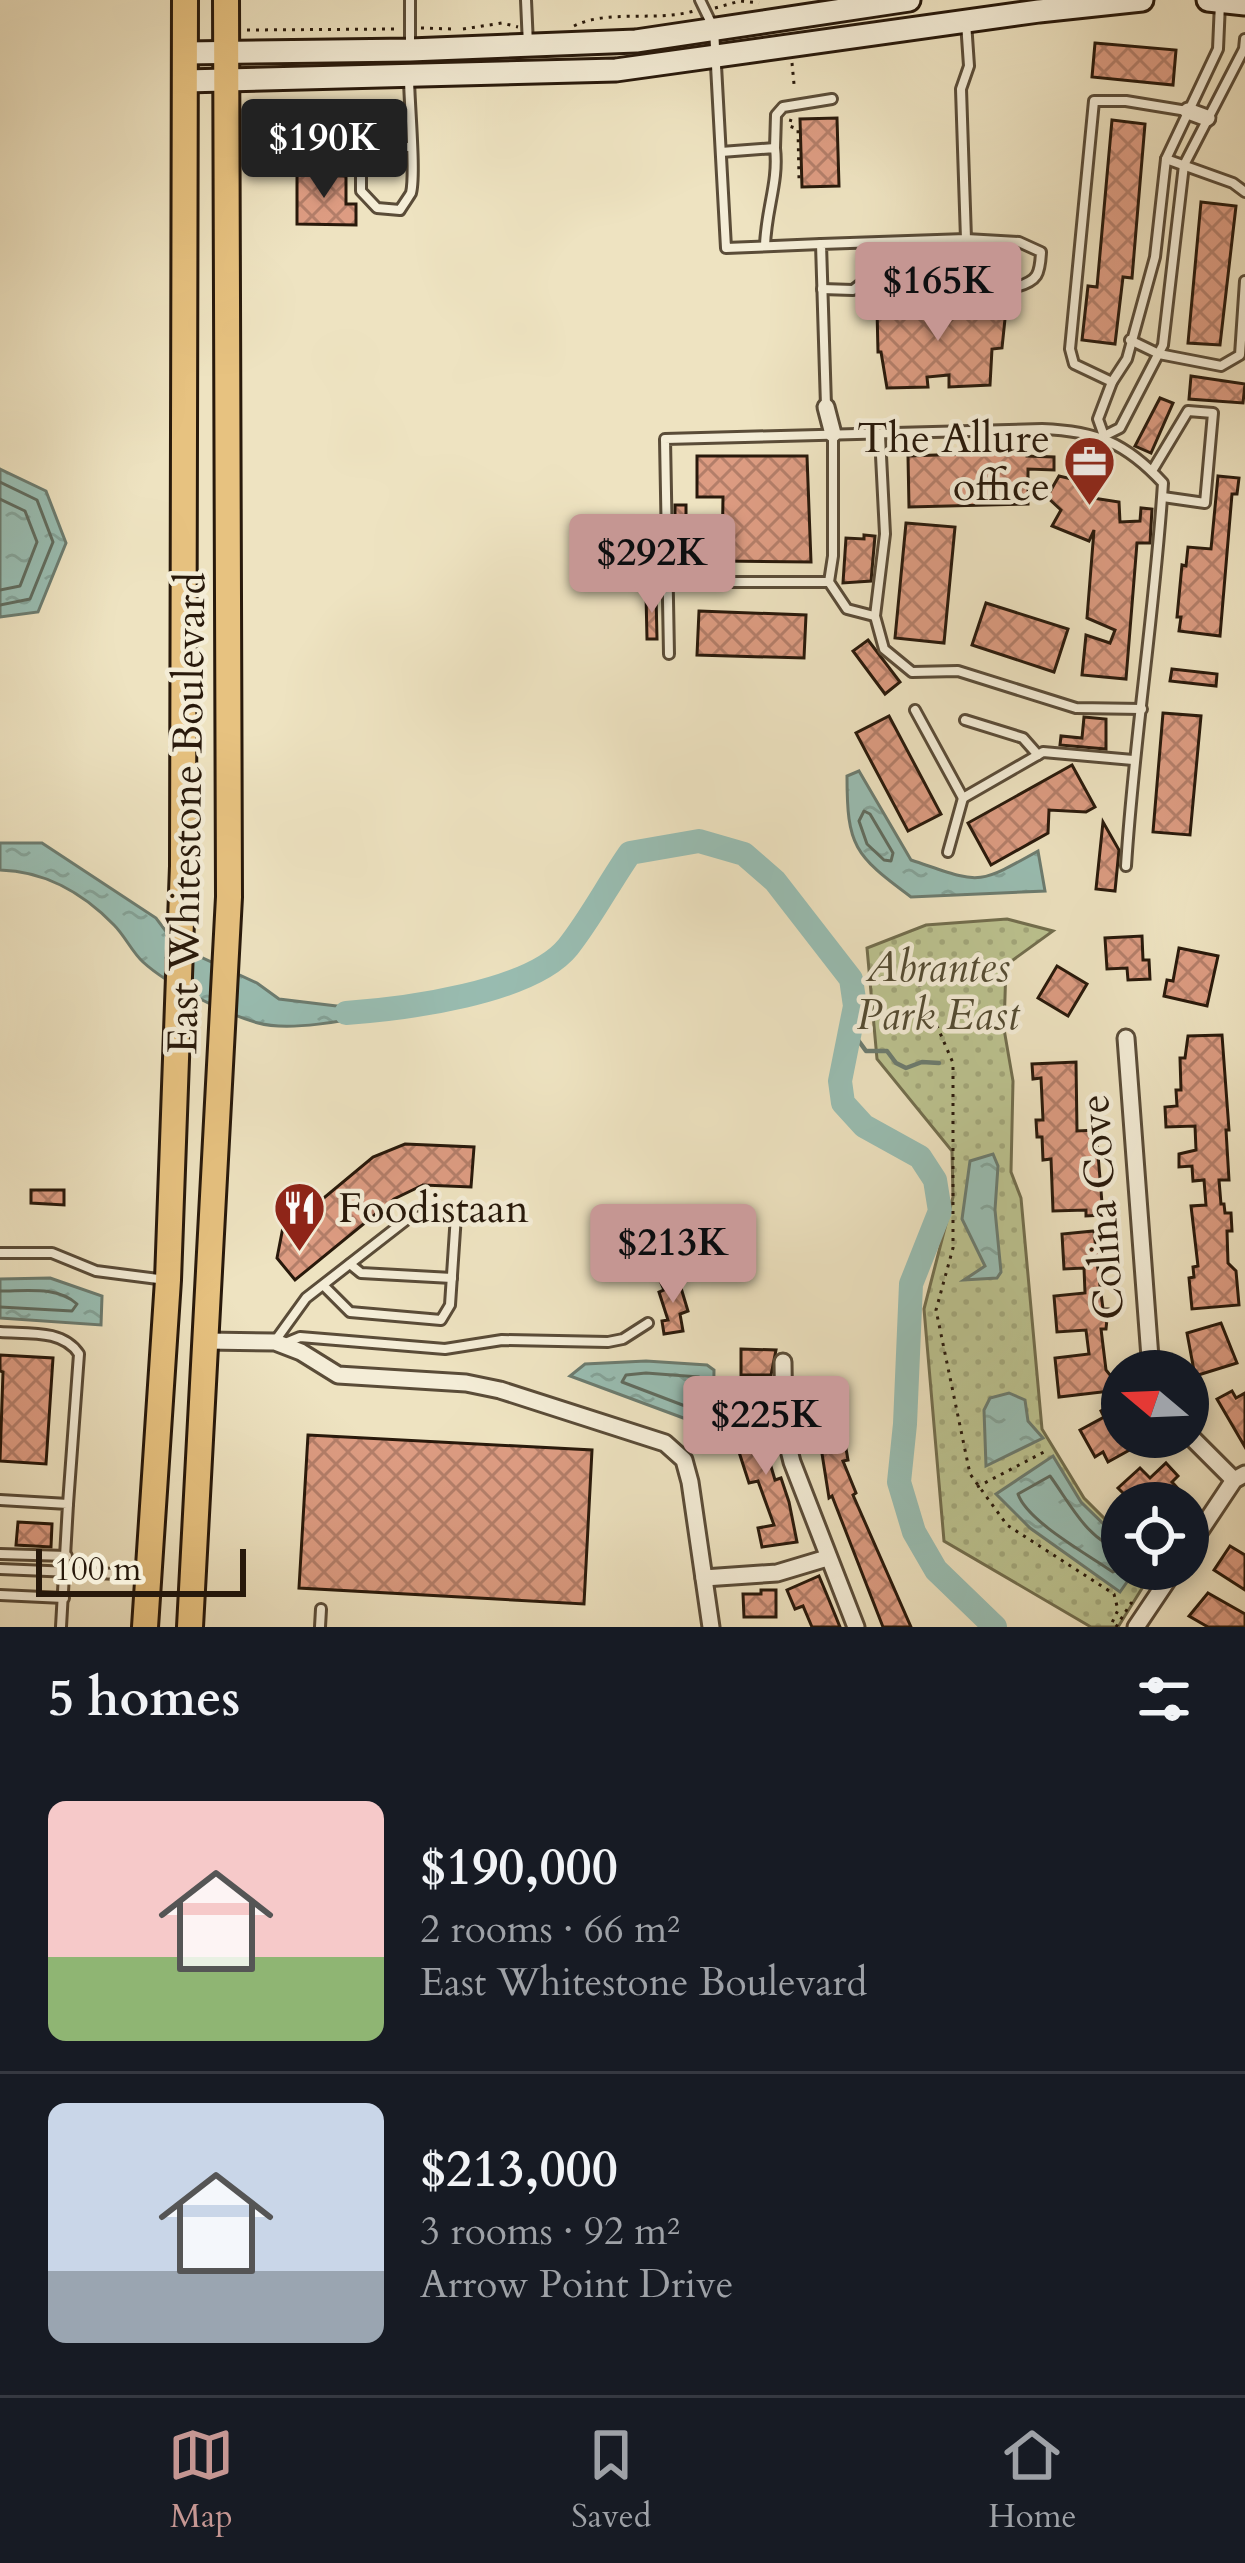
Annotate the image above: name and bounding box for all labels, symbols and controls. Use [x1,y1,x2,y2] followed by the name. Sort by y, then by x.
[240,99,408,201] pin: $190K
[268,111,380,164] text: $190K
[854,242,1022,344] pin: $165K
[882,254,994,307] text: $165K
[857,410,1050,515] place label: The Allure office
[1061,434,1117,508] office icon: The Allure office
[568,514,736,616] pin: $292K
[596,526,708,579] text: $292K
[154,572,220,1054] street label: East Whitestone Boulevard
[857,939,1021,1044] park label: Abrantes Park East
[1066,1092,1138,1322] street label: Colina Cove
[271,1180,327,1254] restaurant icon: Foodistaan
[338,1180,529,1237] place label: Foodistaan
[589,1204,757,1306] pin: $213K
[617,1216,729,1269] text: $213K
[1101,1350,1209,1458] north arrow
[1101,1350,1209,1590] map controls
[682,1376,850,1478] pin: $225K
[710,1388,822,1441] text: $225K
[1101,1482,1209,1590] button: locate
[36,1543,246,1596] scale bar
[54,1547,141,1592] text: 100 m
[48,1664,240,1734] text: 5 homes
[1131,1666,1197,1732] icon: filters
[420,1833,618,1903] text: $190,000
[144,1849,288,1993] icon: home
[420,1903,680,1956] text: 2 rooms · 66 m²
[420,1956,867,2009] text: East Whitestone Boulevard
[420,2135,618,2205] text: $213,000
[144,2151,288,2295] icon: home
[420,2205,680,2258] text: 3 rooms · 92 m²
[420,2258,733,2311] text: Arrow Point Drive
[168,2422,234,2539] tab: Map
[571,2422,651,2539] tab: Saved
[988,2422,1077,2539] tab: Home

